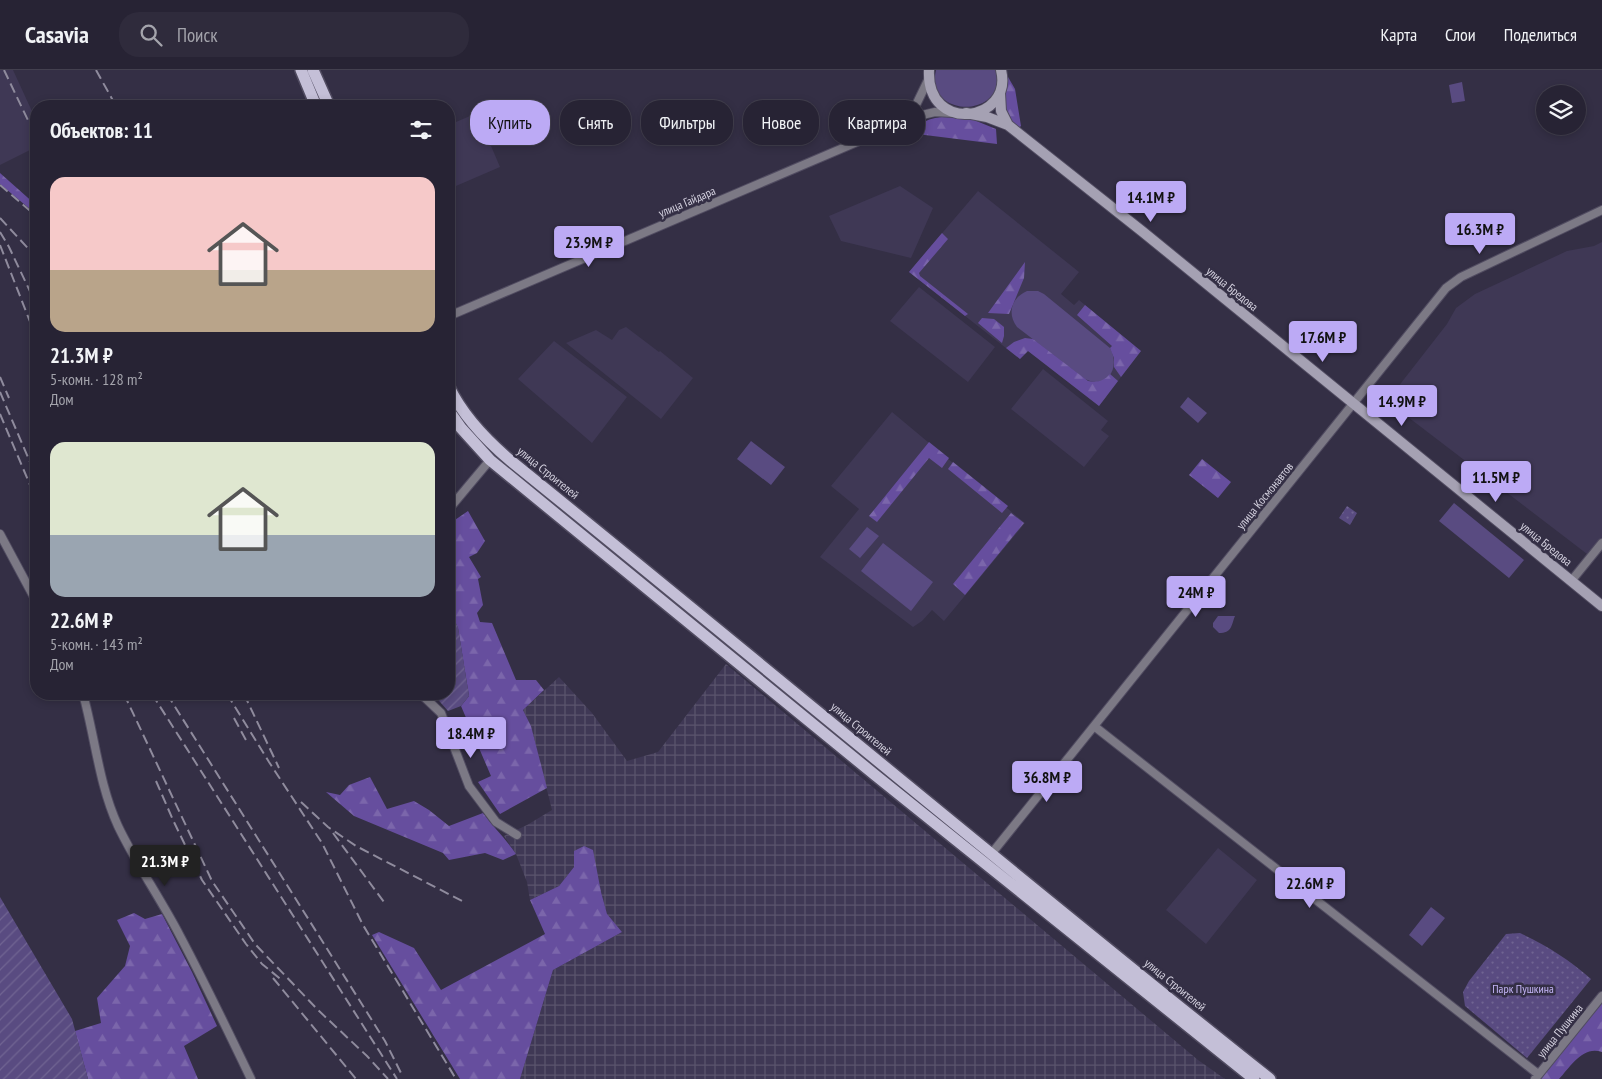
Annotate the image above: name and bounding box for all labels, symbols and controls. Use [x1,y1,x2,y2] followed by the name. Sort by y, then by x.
[119,12,469,57] search box
[25,19,89,50] text: Casavia
[137,21,165,49] icon: search
[177,23,218,47] text: Поиск
[1380,23,1417,46] text: Карта
[1445,23,1476,46] text: Слои
[1504,23,1577,46] text: Поделиться
[1536,85,1586,135] map controls
[1536,85,1586,135] button: layers
[470,100,550,145] chip: Купить
[560,100,631,145] chip: Снять
[641,100,733,145] chip: Фильтры
[743,100,819,145] chip: Новое
[829,100,925,145] chip: Квартира
[407,116,435,144] icon: filters
[50,117,153,144] text: Объектов: 11
[1105,180,1197,223] pin: 14.1M ₽
[656,183,718,220] street label: улица Гайдара
[1127,187,1175,207] text: 14.1M ₽
[198,209,288,299] icon: home
[1434,212,1526,255] pin: 16.3M ₽
[1456,219,1504,239] text: 16.3M ₽
[543,226,635,268] pin: 23.9M ₽
[565,232,613,252] text: 23.9M ₽
[1203,263,1261,314] street label: улица Бредова
[1277,320,1369,363] pin: 17.6M ₽
[1300,327,1346,347] text: 17.6M ₽
[50,342,113,369] text: 21.3M ₽
[50,369,143,389] text: 5-комн. · 128 m²
[1356,384,1448,427] pin: 14.9M ₽
[50,389,74,409] text: Дом
[1378,391,1426,411] text: 14.9M ₽
[514,443,582,502] street label: улица Строителей
[1233,459,1296,532] street label: улица Космонавтов
[1450,460,1542,503] pin: 11.5M ₽
[1472,467,1520,487] text: 11.5M ₽
[198,474,288,564] icon: home
[1517,518,1575,569] street label: улица Бредова
[1161,576,1231,618] pin: 24M ₽
[1178,582,1214,602] text: 24M ₽
[50,607,113,634] text: 22.6M ₽
[50,634,143,654] text: 5-комн. · 143 m²
[50,654,74,674] text: Дом
[828,699,895,759] street label: улица Строителей
[425,716,517,759] pin: 18.4M ₽
[447,723,495,743] text: 18.4M ₽
[1001,760,1093,803] pin: 36.8M ₽
[1023,767,1071,787] text: 36.8M ₽
[119,844,211,887] pin: 21.3M ₽
[141,851,189,871] text: 21.3M ₽
[1264,866,1356,909] pin: 22.6M ₽
[1286,873,1334,893] text: 22.6M ₽
[1141,955,1209,1014] street label: улица Строителей
[1492,981,1554,996] park label: Парк Пушкина
[1533,1001,1586,1061] street label: улица Пушкина

